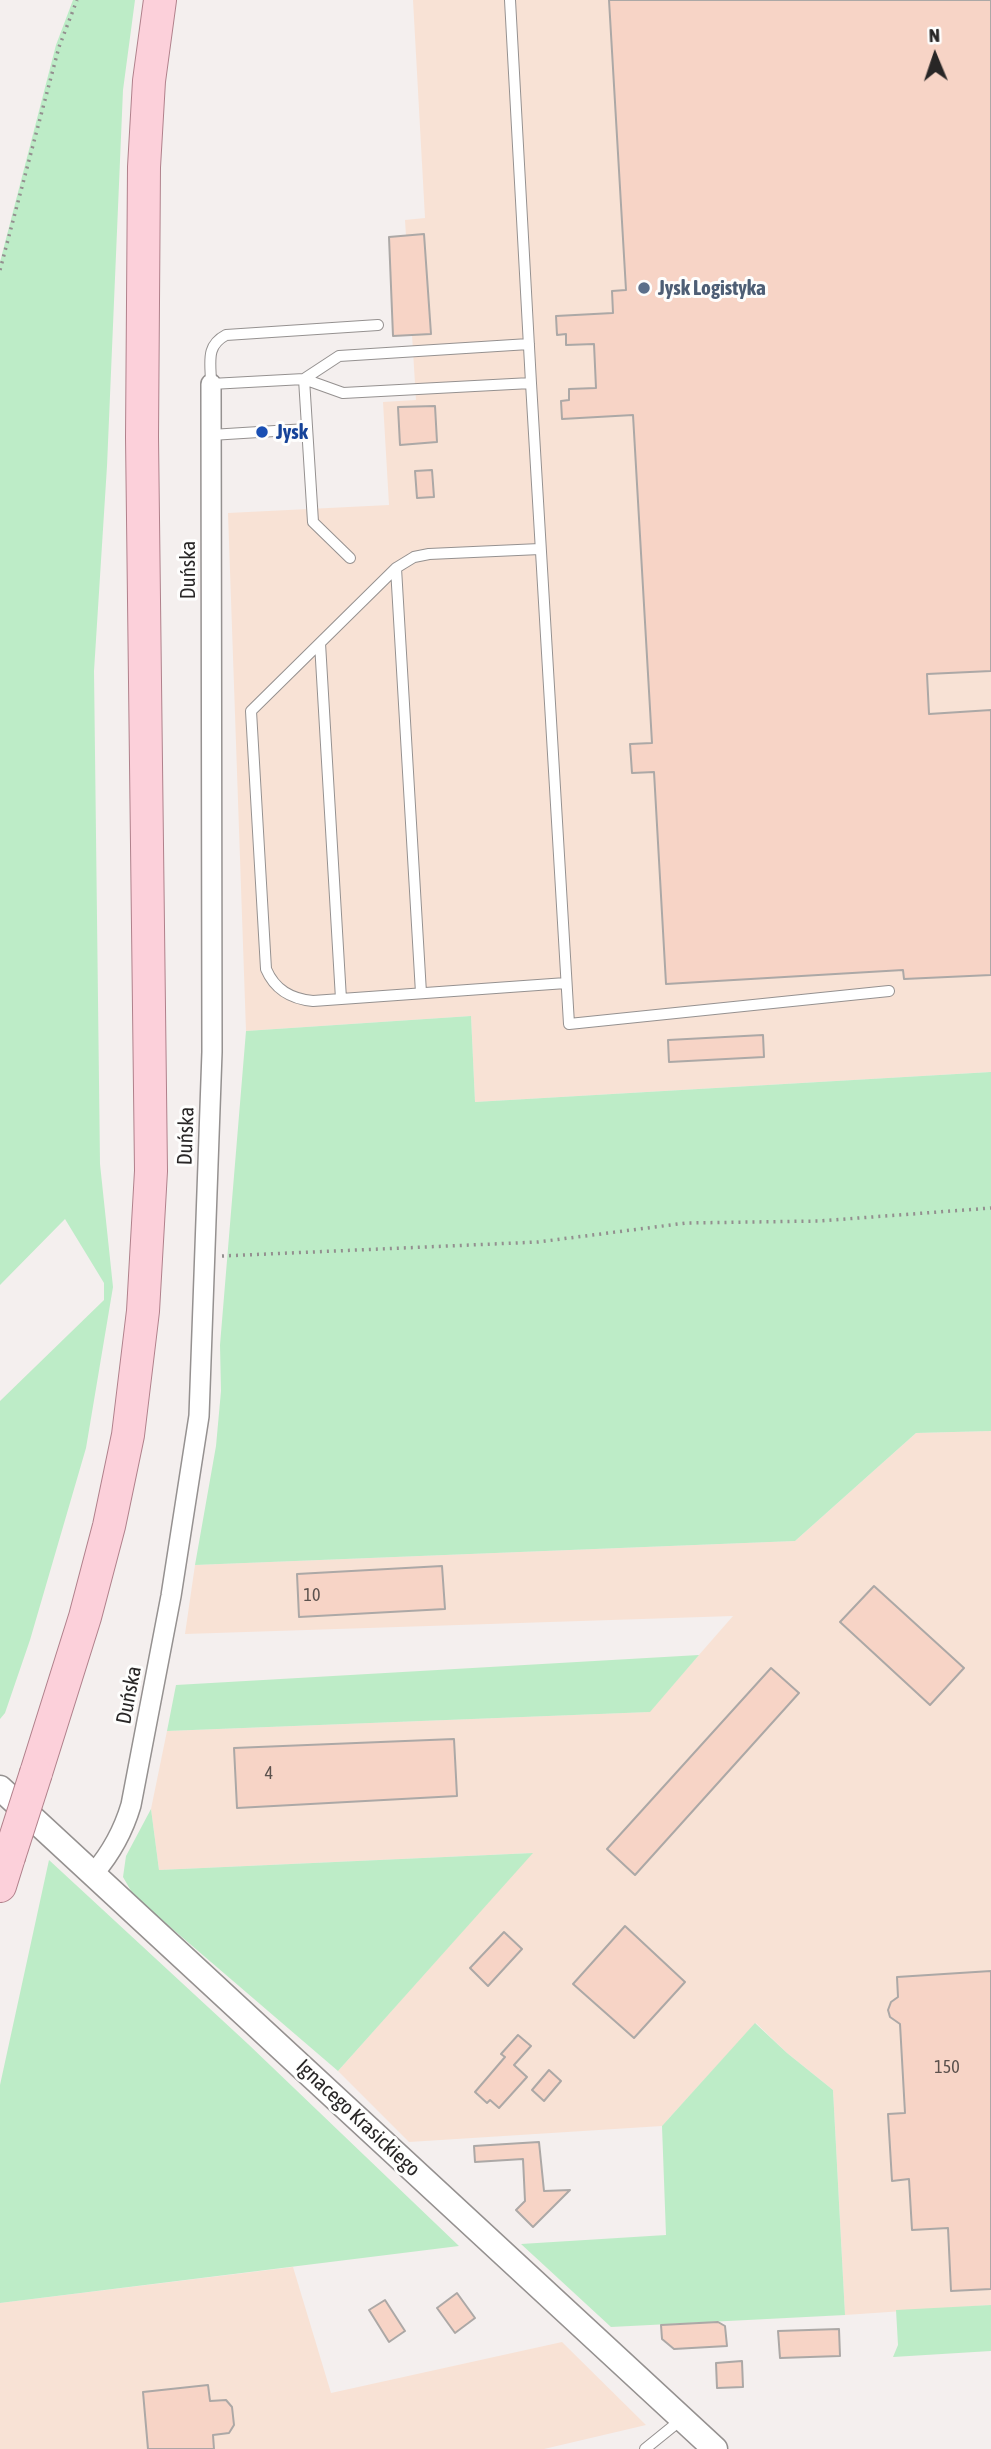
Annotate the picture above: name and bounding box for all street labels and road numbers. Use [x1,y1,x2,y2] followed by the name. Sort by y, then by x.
[175,541,201,599] street label: Duńska
[172,1106,200,1166] street label: Duńska
[111,1664,147,1726] street label: Duńska
[291,2054,425,2182] street label: Ignacego Krasickiego

